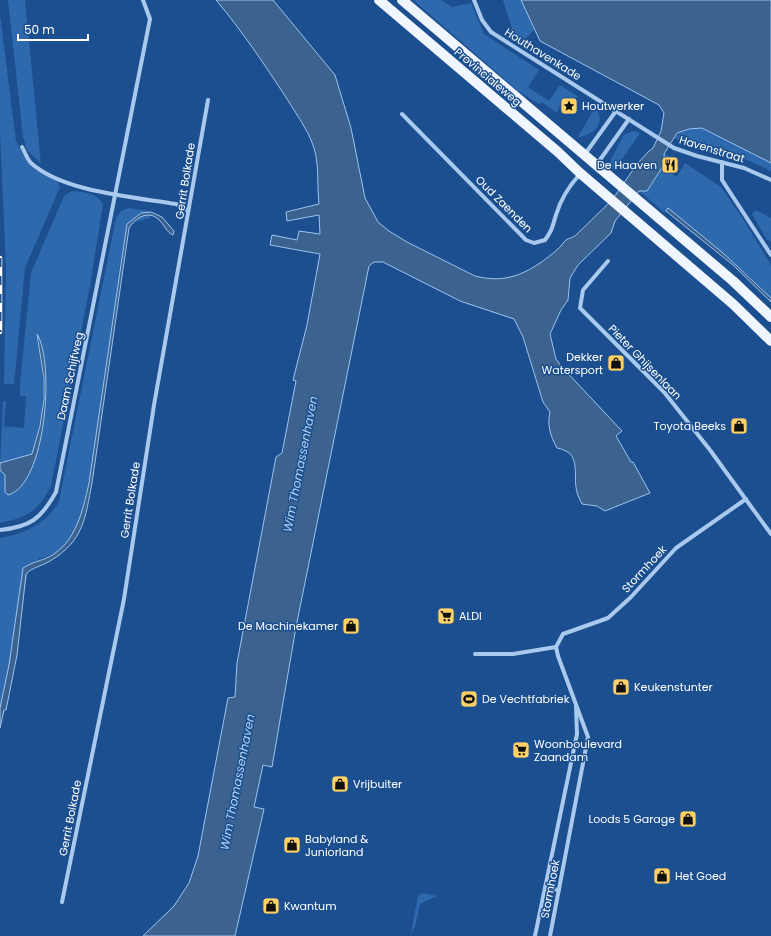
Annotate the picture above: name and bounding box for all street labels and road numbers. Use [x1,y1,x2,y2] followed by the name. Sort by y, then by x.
[502,24,585,84] street label: Houthavenkade
[451,44,525,110] street label: Provincialeweg
[677,131,747,167] street label: Havenstraat
[171,142,199,220] street label: Gerrit Bolkade
[472,172,536,236] street label: Oud Zaenden
[605,321,685,403] street label: Pieter Ghijsenlaan
[53,331,87,421] street label: Daam Schijfweg
[116,461,144,539] street label: Gerrit Bolkade
[618,542,670,596] street label: Stormhoek
[55,778,85,857] street label: Gerrit Bolkade
[536,858,564,920] street label: Stormhoek

